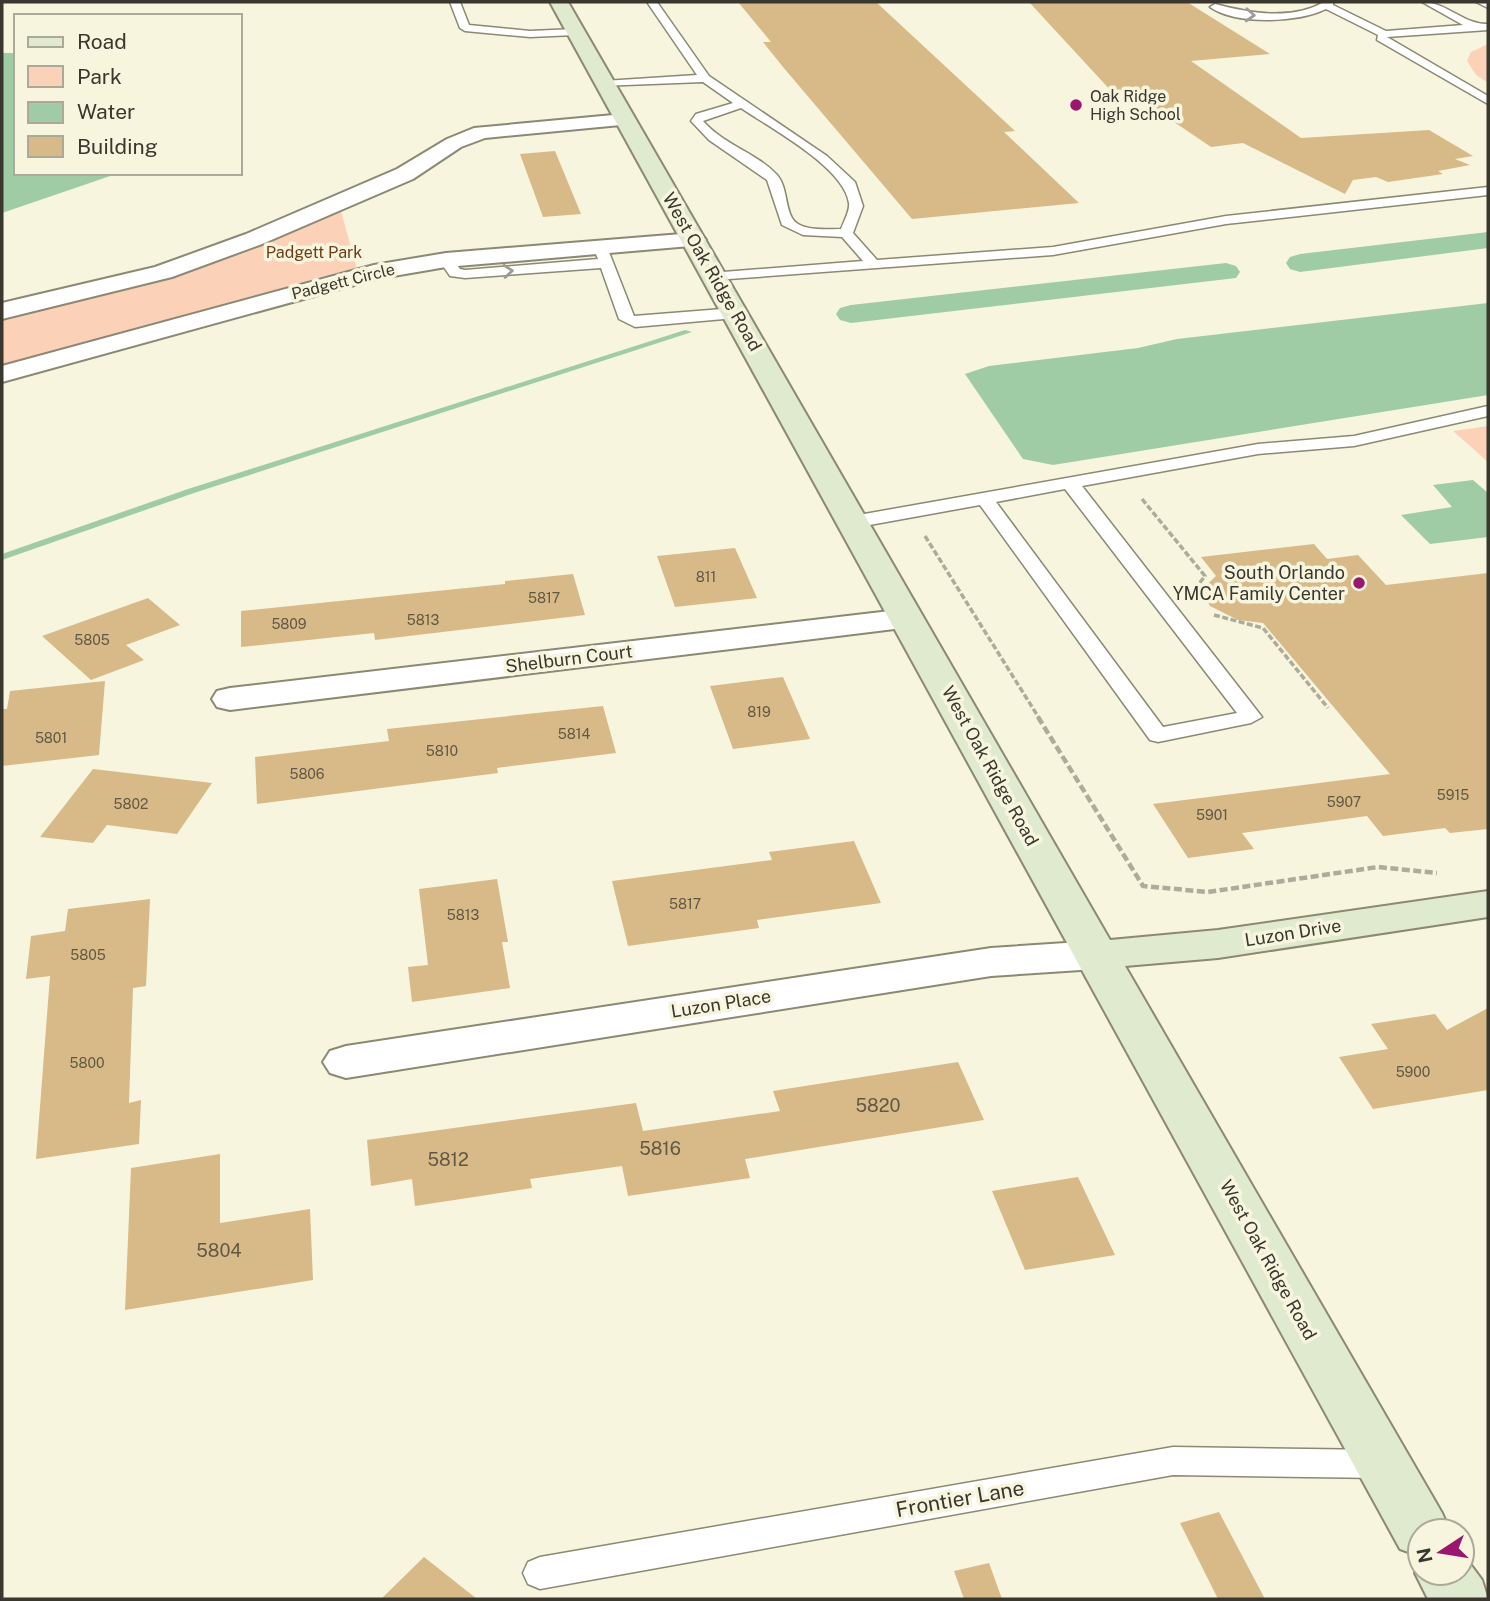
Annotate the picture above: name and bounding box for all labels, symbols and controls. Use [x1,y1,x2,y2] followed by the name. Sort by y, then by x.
[1245,7,1256,22] one-way arrow
[14,14,242,175] legend
[77,29,127,54] text: Road
[77,64,122,89] text: Park
[1090,87,1181,124] place label: Oak Ridge High School
[1068,97,1084,113] marker: Oak Ridge High School
[77,99,135,124] text: Water
[77,134,158,159] text: Building
[658,189,766,355] street label: West Oak Ridge Road
[266,243,362,262] park label: Padgett Park
[290,259,397,303] street label: Padgett Circle
[503,264,514,279] one-way arrow
[1173,562,1345,604] place label: South Orlando YMCA Family Center
[696,569,716,585] house number: 811
[1351,575,1367,591] marker: South Orlando YMCA Family Center
[528,590,560,606] house number: 5817
[407,612,439,628] house number: 5813
[271,616,307,632] house number: 5809
[74,632,110,648] house number: 5805
[504,640,634,677] street label: Shelburn Court
[938,682,1043,849] street label: West Oak Ridge Road
[747,704,771,720] house number: 819
[558,726,590,742] house number: 5814
[35,730,67,746] house number: 5801
[426,743,458,759] house number: 5810
[289,766,325,782] house number: 5806
[1437,787,1469,803] house number: 5915
[1327,794,1361,810] house number: 5907
[114,796,148,812] house number: 5802
[1196,807,1228,823] house number: 5901
[669,896,701,912] house number: 5817
[447,907,479,923] house number: 5813
[1243,915,1343,951] street label: Luzon Drive
[70,947,106,963] house number: 5805
[669,985,772,1022] street label: Luzon Place
[70,1055,104,1071] house number: 5800
[1396,1064,1430,1080] house number: 5900
[856,1095,900,1116] house number: 5820
[639,1138,681,1159] house number: 5816
[427,1149,469,1170] house number: 5812
[1216,1176,1321,1343] street label: West Oak Ridge Road
[196,1240,242,1261] house number: 5804
[894,1475,1026,1522] street label: Frontier Lane
[1406,1517,1476,1587] north arrow
[1412,1546,1437,1565] text: N

